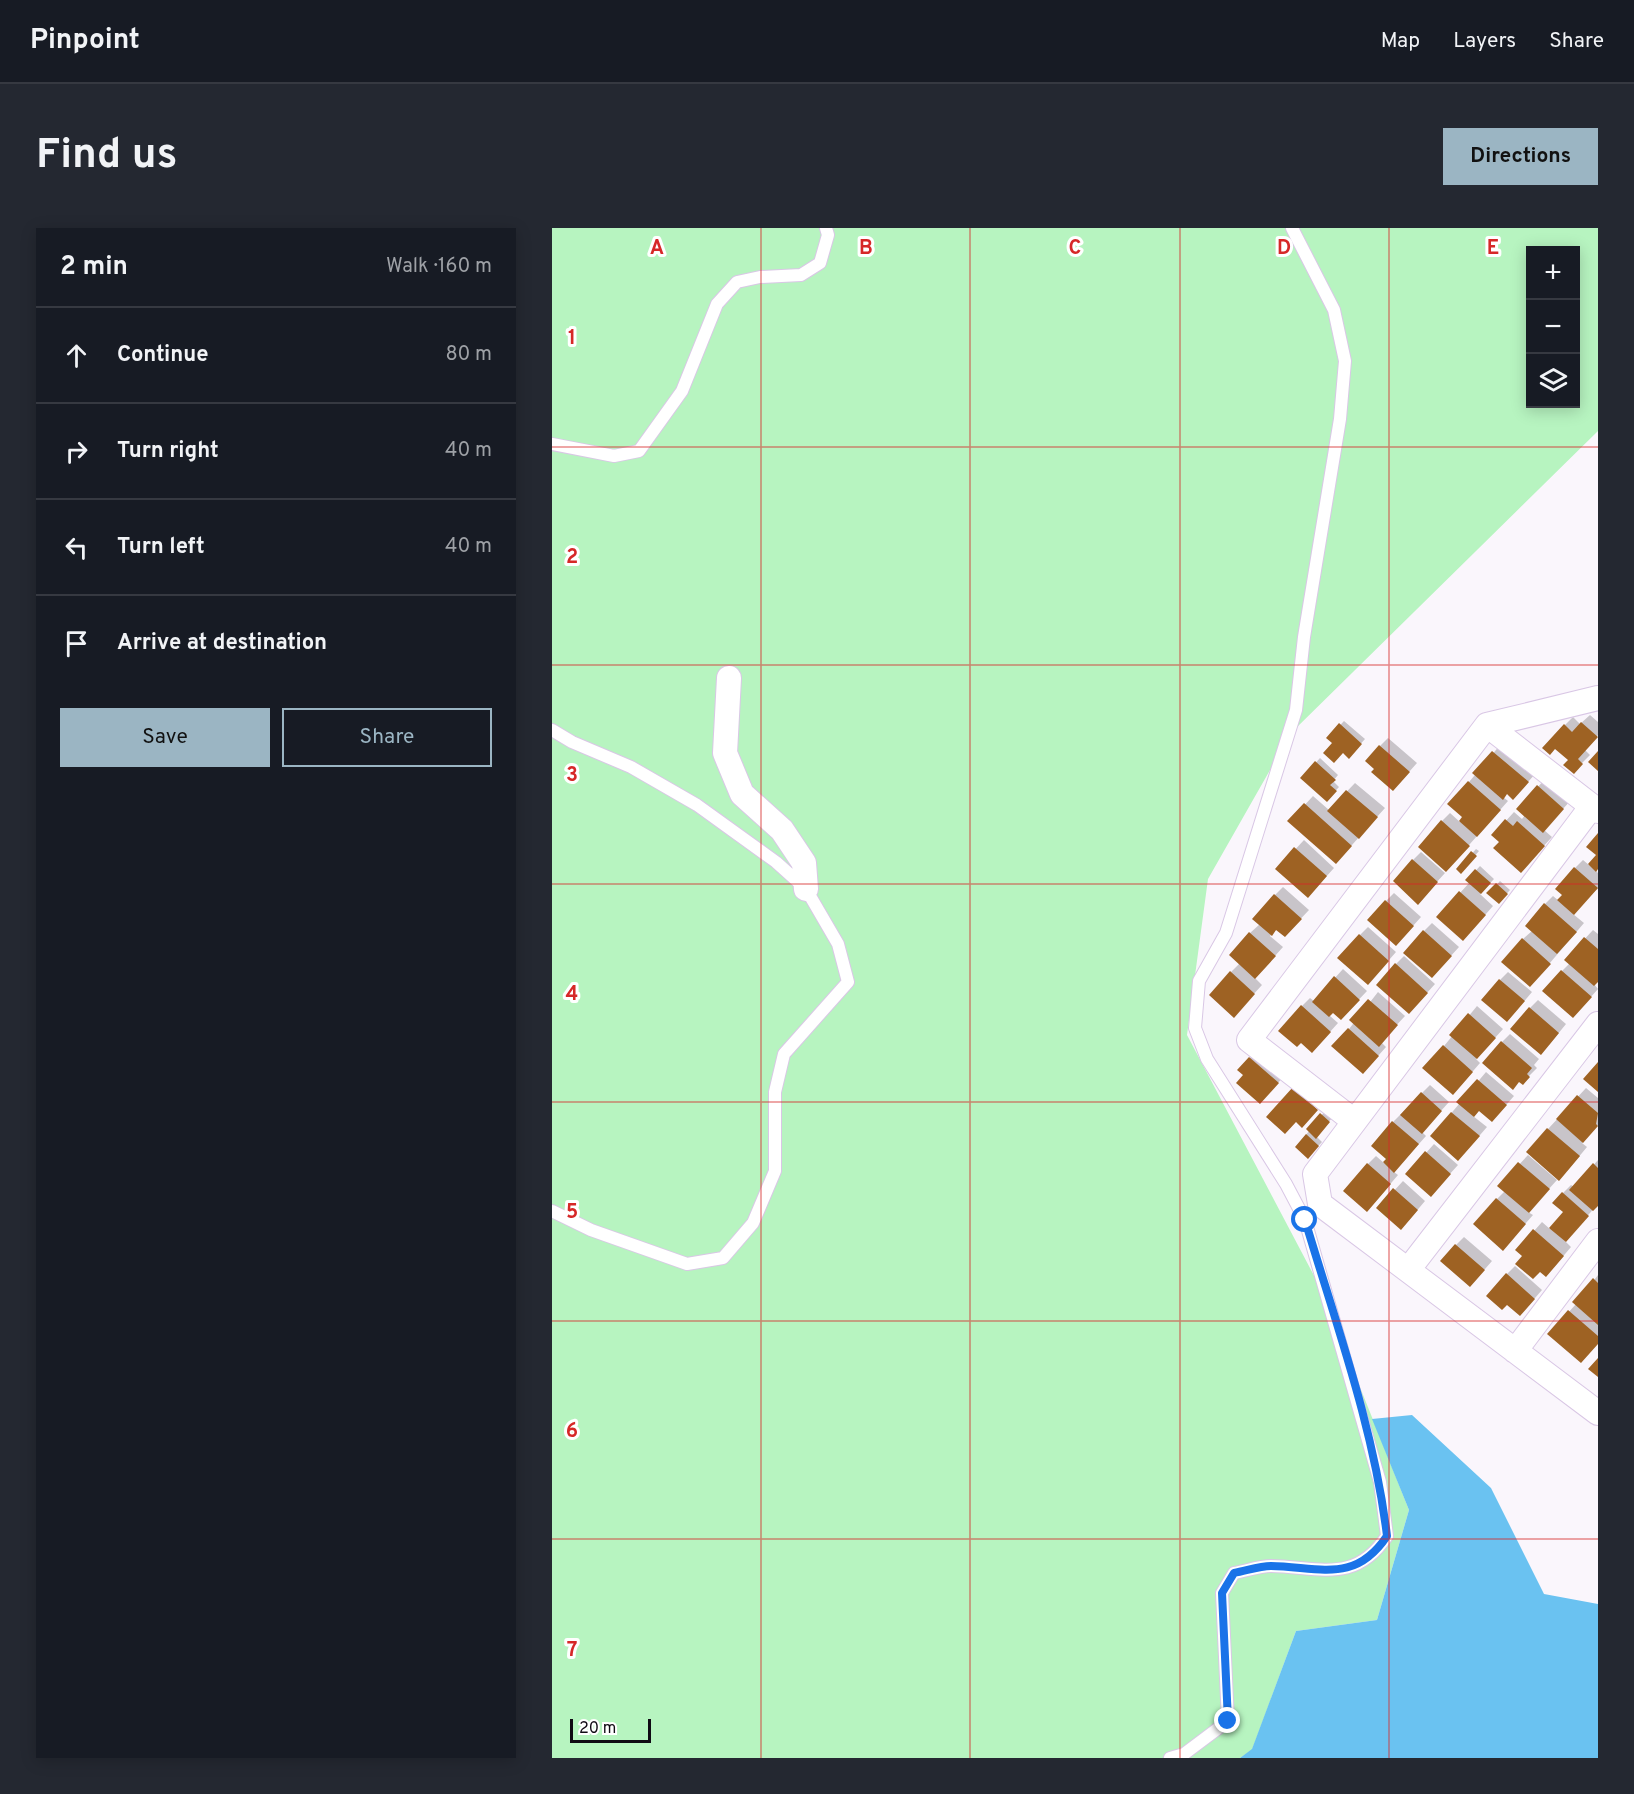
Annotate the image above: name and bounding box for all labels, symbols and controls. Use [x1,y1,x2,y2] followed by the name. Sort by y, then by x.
[30,23,140,59] text: Pinpoint
[1381,28,1420,55] text: Map
[1453,28,1516,55] text: Layers
[1549,28,1604,55] text: Share
[1443,128,1598,185] button: Directions
[36,130,177,183] text: Find us
[650,236,664,262] text: A
[859,236,873,262] text: B
[1069,236,1081,262] text: C
[1277,236,1291,262] text: D
[1487,236,1499,262] text: E
[1526,246,1580,408] map controls
[1526,246,1580,300] button: +
[60,251,128,284] text: 2 min
[386,254,492,280] text: Walk · 160 m
[1526,300,1580,354] button: −
[568,326,576,352] text: 1
[60,339,93,372] icon: ahead
[117,342,208,369] text: Continue
[446,342,492,368] text: 80 m
[1526,354,1580,408] button: layers
[60,435,93,468] icon: right
[117,438,219,465] text: Turn right
[445,438,492,464] text: 40 m
[60,531,93,564] icon: left
[117,534,205,561] text: Turn left
[445,534,492,560] text: 40 m
[566,545,578,571] text: 2
[60,627,93,660] icon: arrive
[117,630,327,657] text: Arrive at destination
[60,708,270,767] button: Save
[282,708,492,767] button: Share
[566,763,578,789] text: 3
[566,982,578,1008] text: 4
[566,1200,578,1226] text: 5
[1291,1206,1317,1232] route start
[566,1419,578,1445] text: 6
[567,1638,577,1664] text: 7
[1214,1707,1240,1733] route end
[570,1716,651,1744] scale bar
[579,1719,616,1739] text: 20 m

